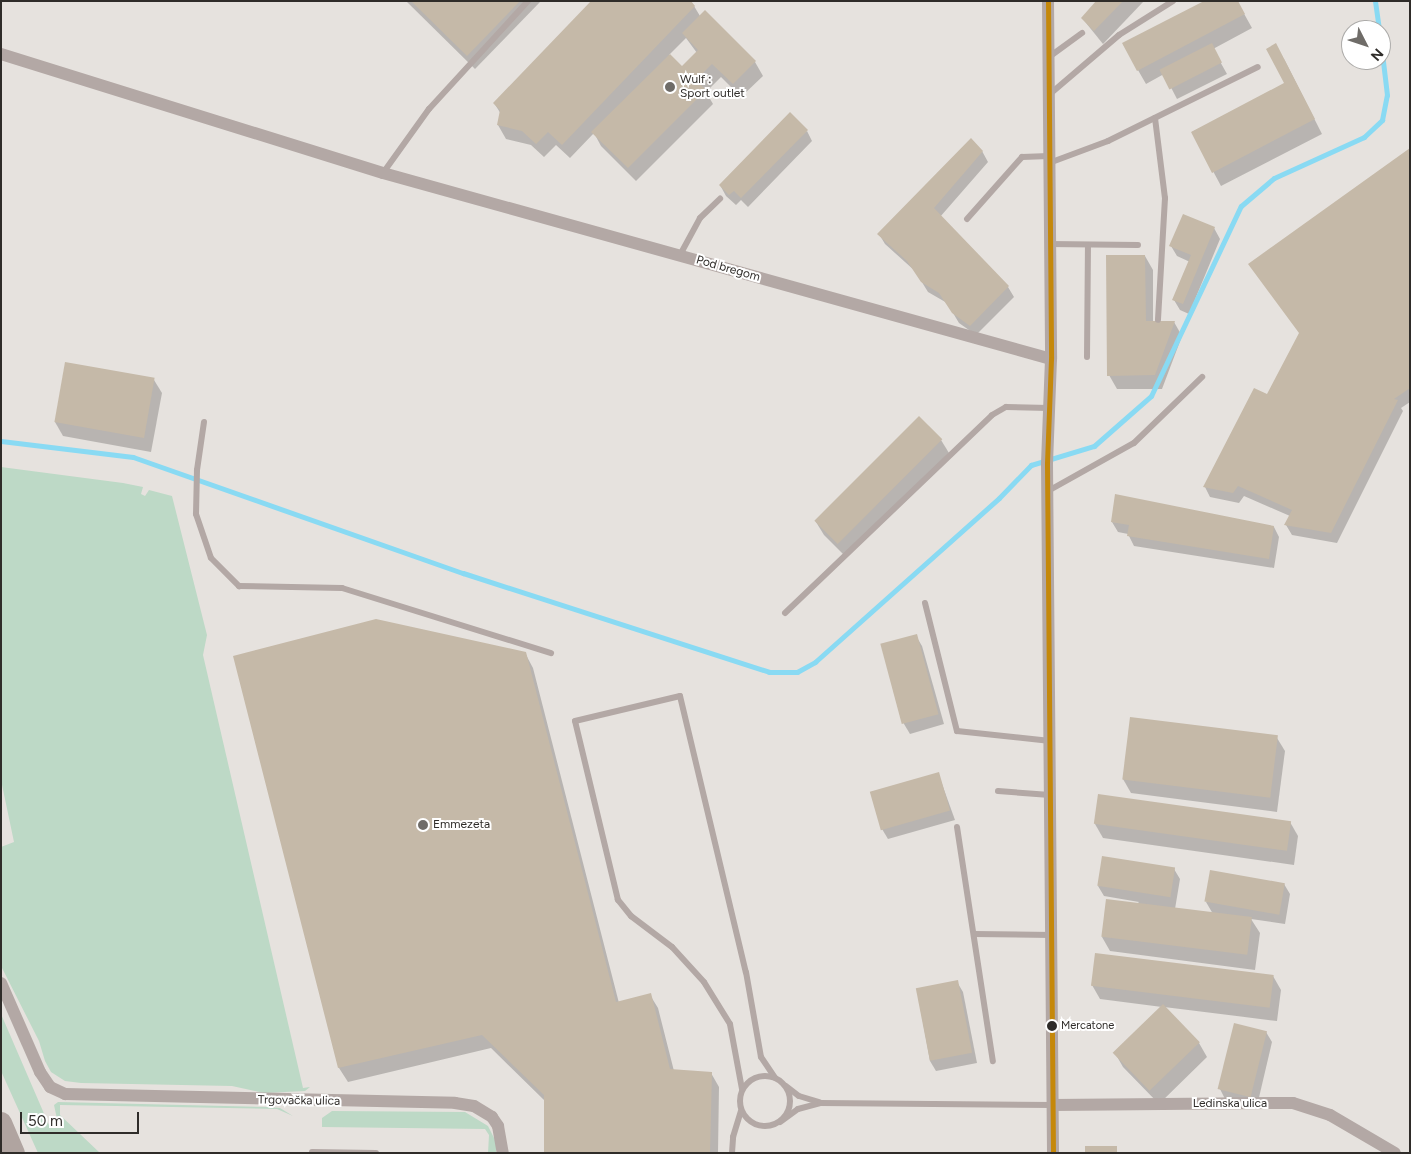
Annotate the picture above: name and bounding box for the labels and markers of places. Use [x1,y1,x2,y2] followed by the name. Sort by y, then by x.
[680,73,745,101] place label: Wulf : Sport outlet
[664,81,676,93] marker: Wulf : Sport outlet
[433,818,490,832] place label: Emmezeta
[417,819,429,831] marker: Emmezeta
[1061,1019,1114,1033] place label: Mercatone
[1047,1021,1057,1031] marker: Mercatone

